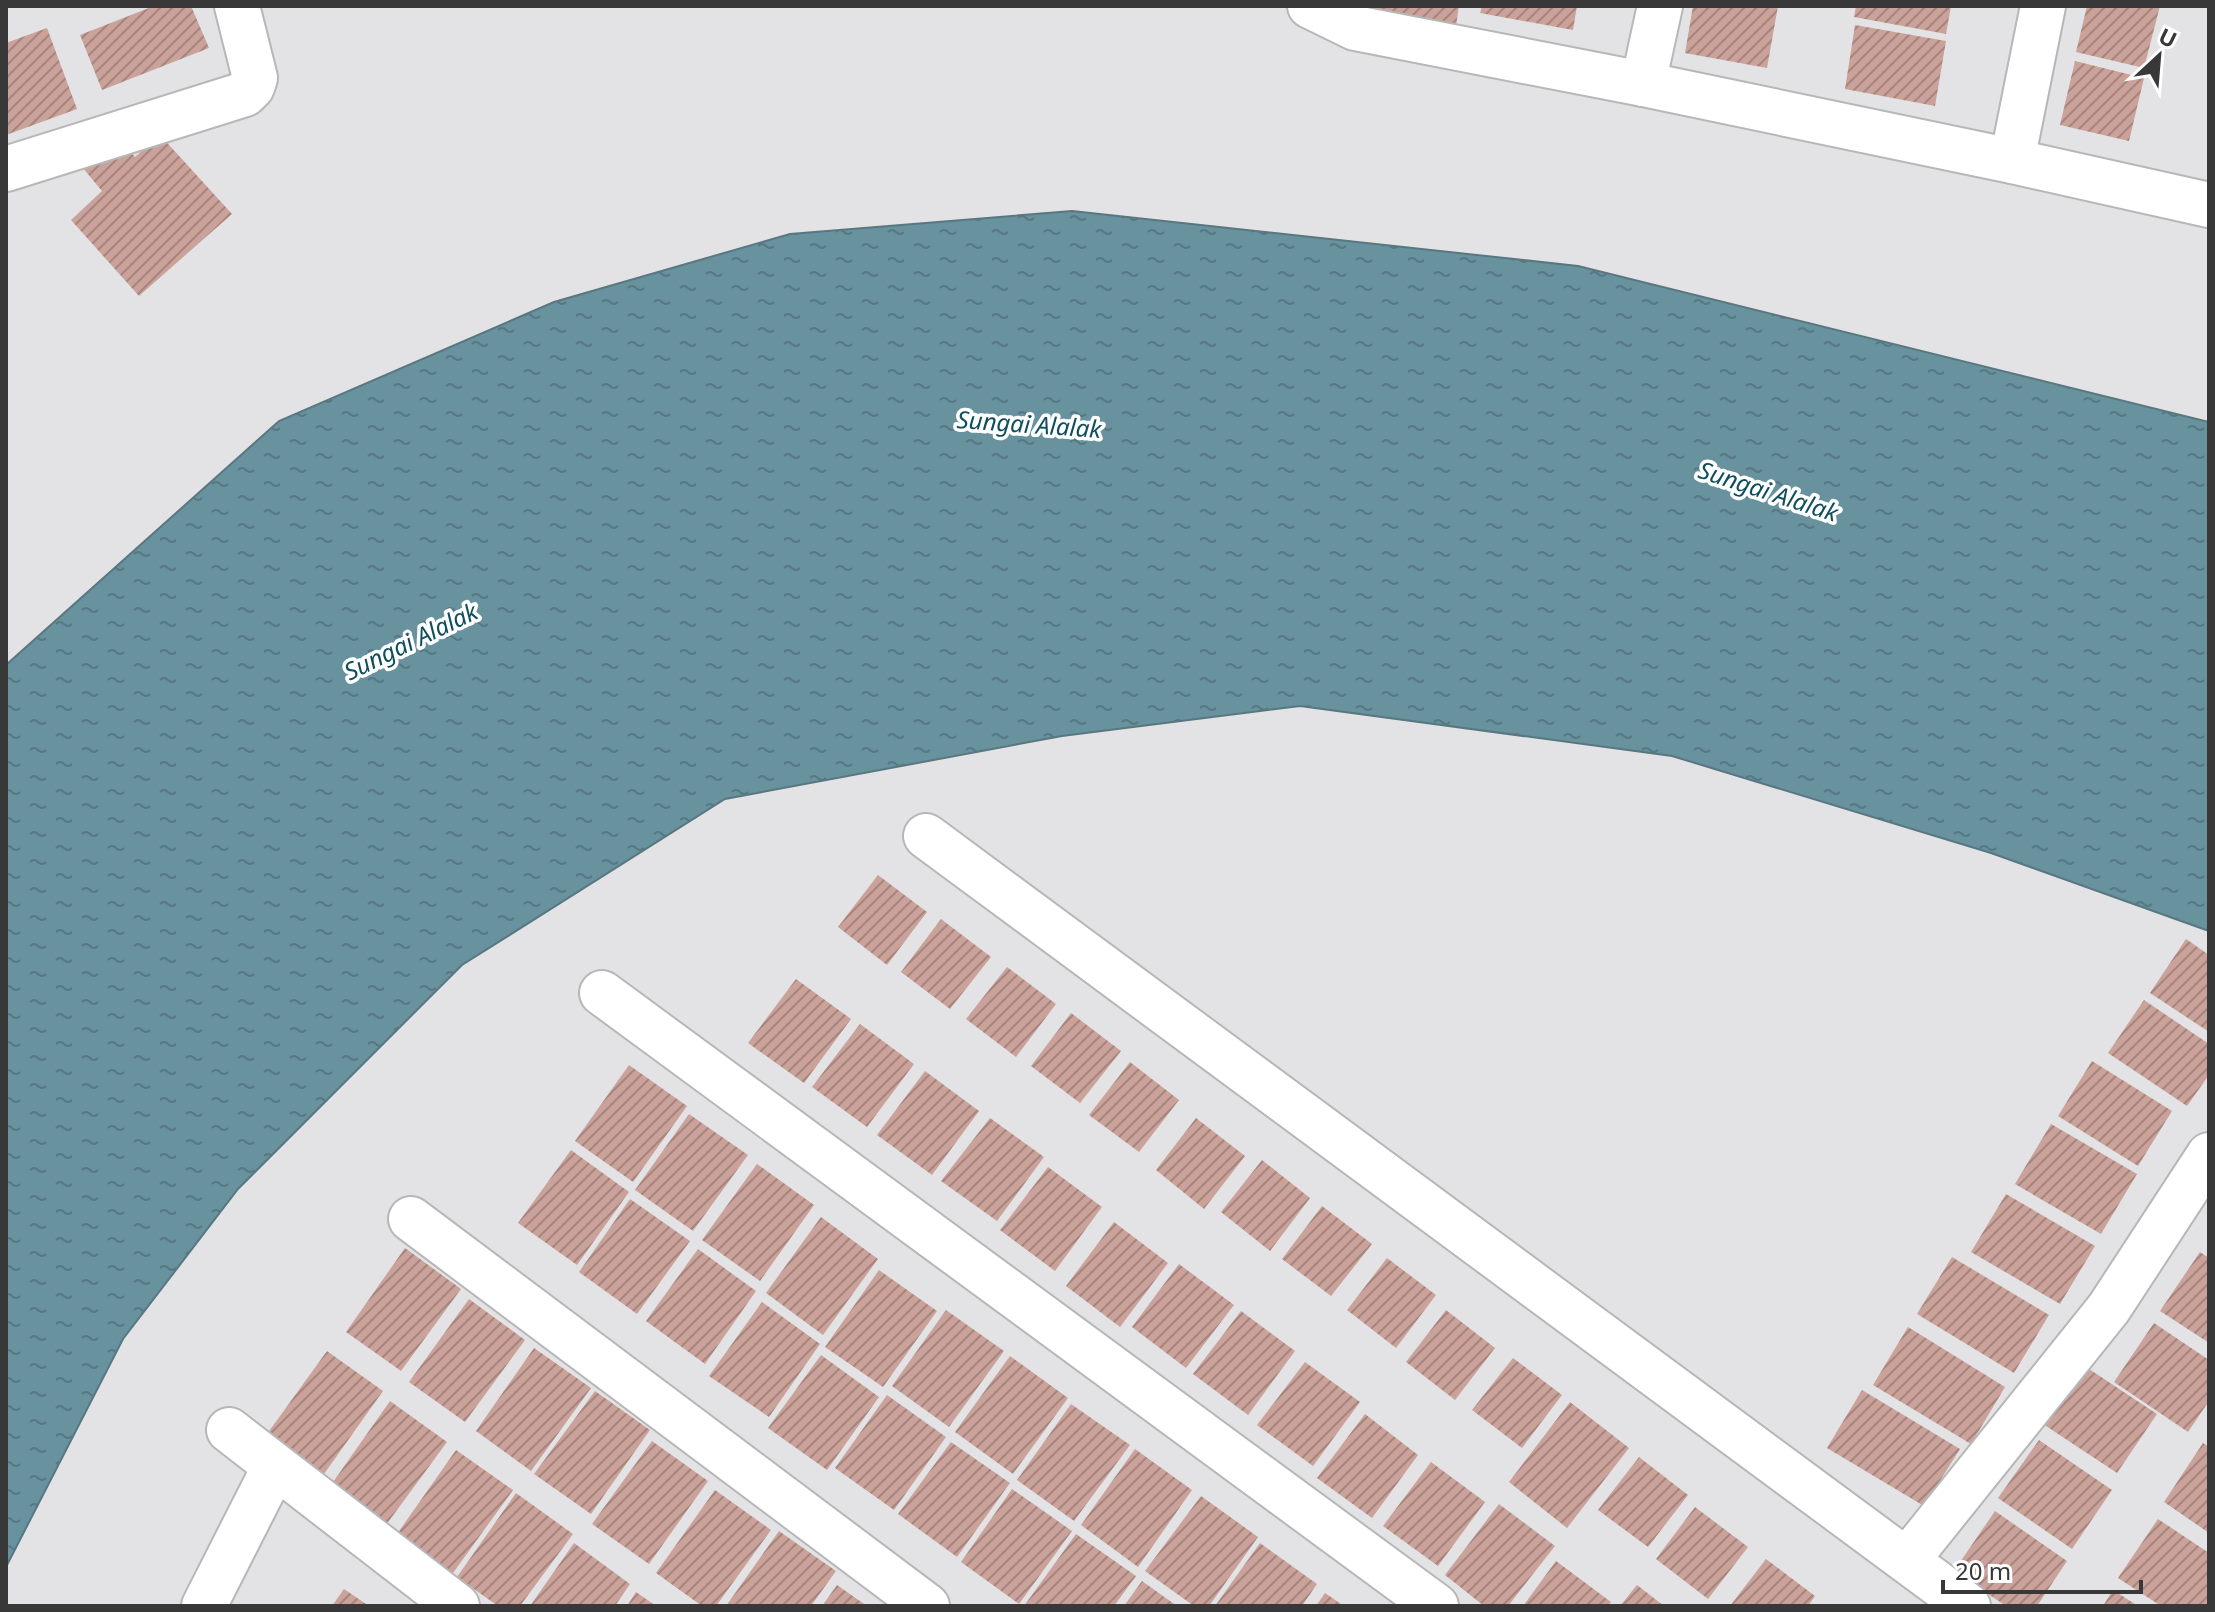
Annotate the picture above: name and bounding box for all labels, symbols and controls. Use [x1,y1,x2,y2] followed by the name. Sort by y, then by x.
[2119,16,2199,96] north arrow
[2154,20,2182,54] text: U
[956,402,1104,445] water label: Sungai Alalak
[1694,452,1844,529] water label: Sungai Alalak
[338,594,484,687] water label: Sungai Alalak
[1943,1544,2141,1594] scale bar
[1955,1554,2011,1587] text: 20 m

